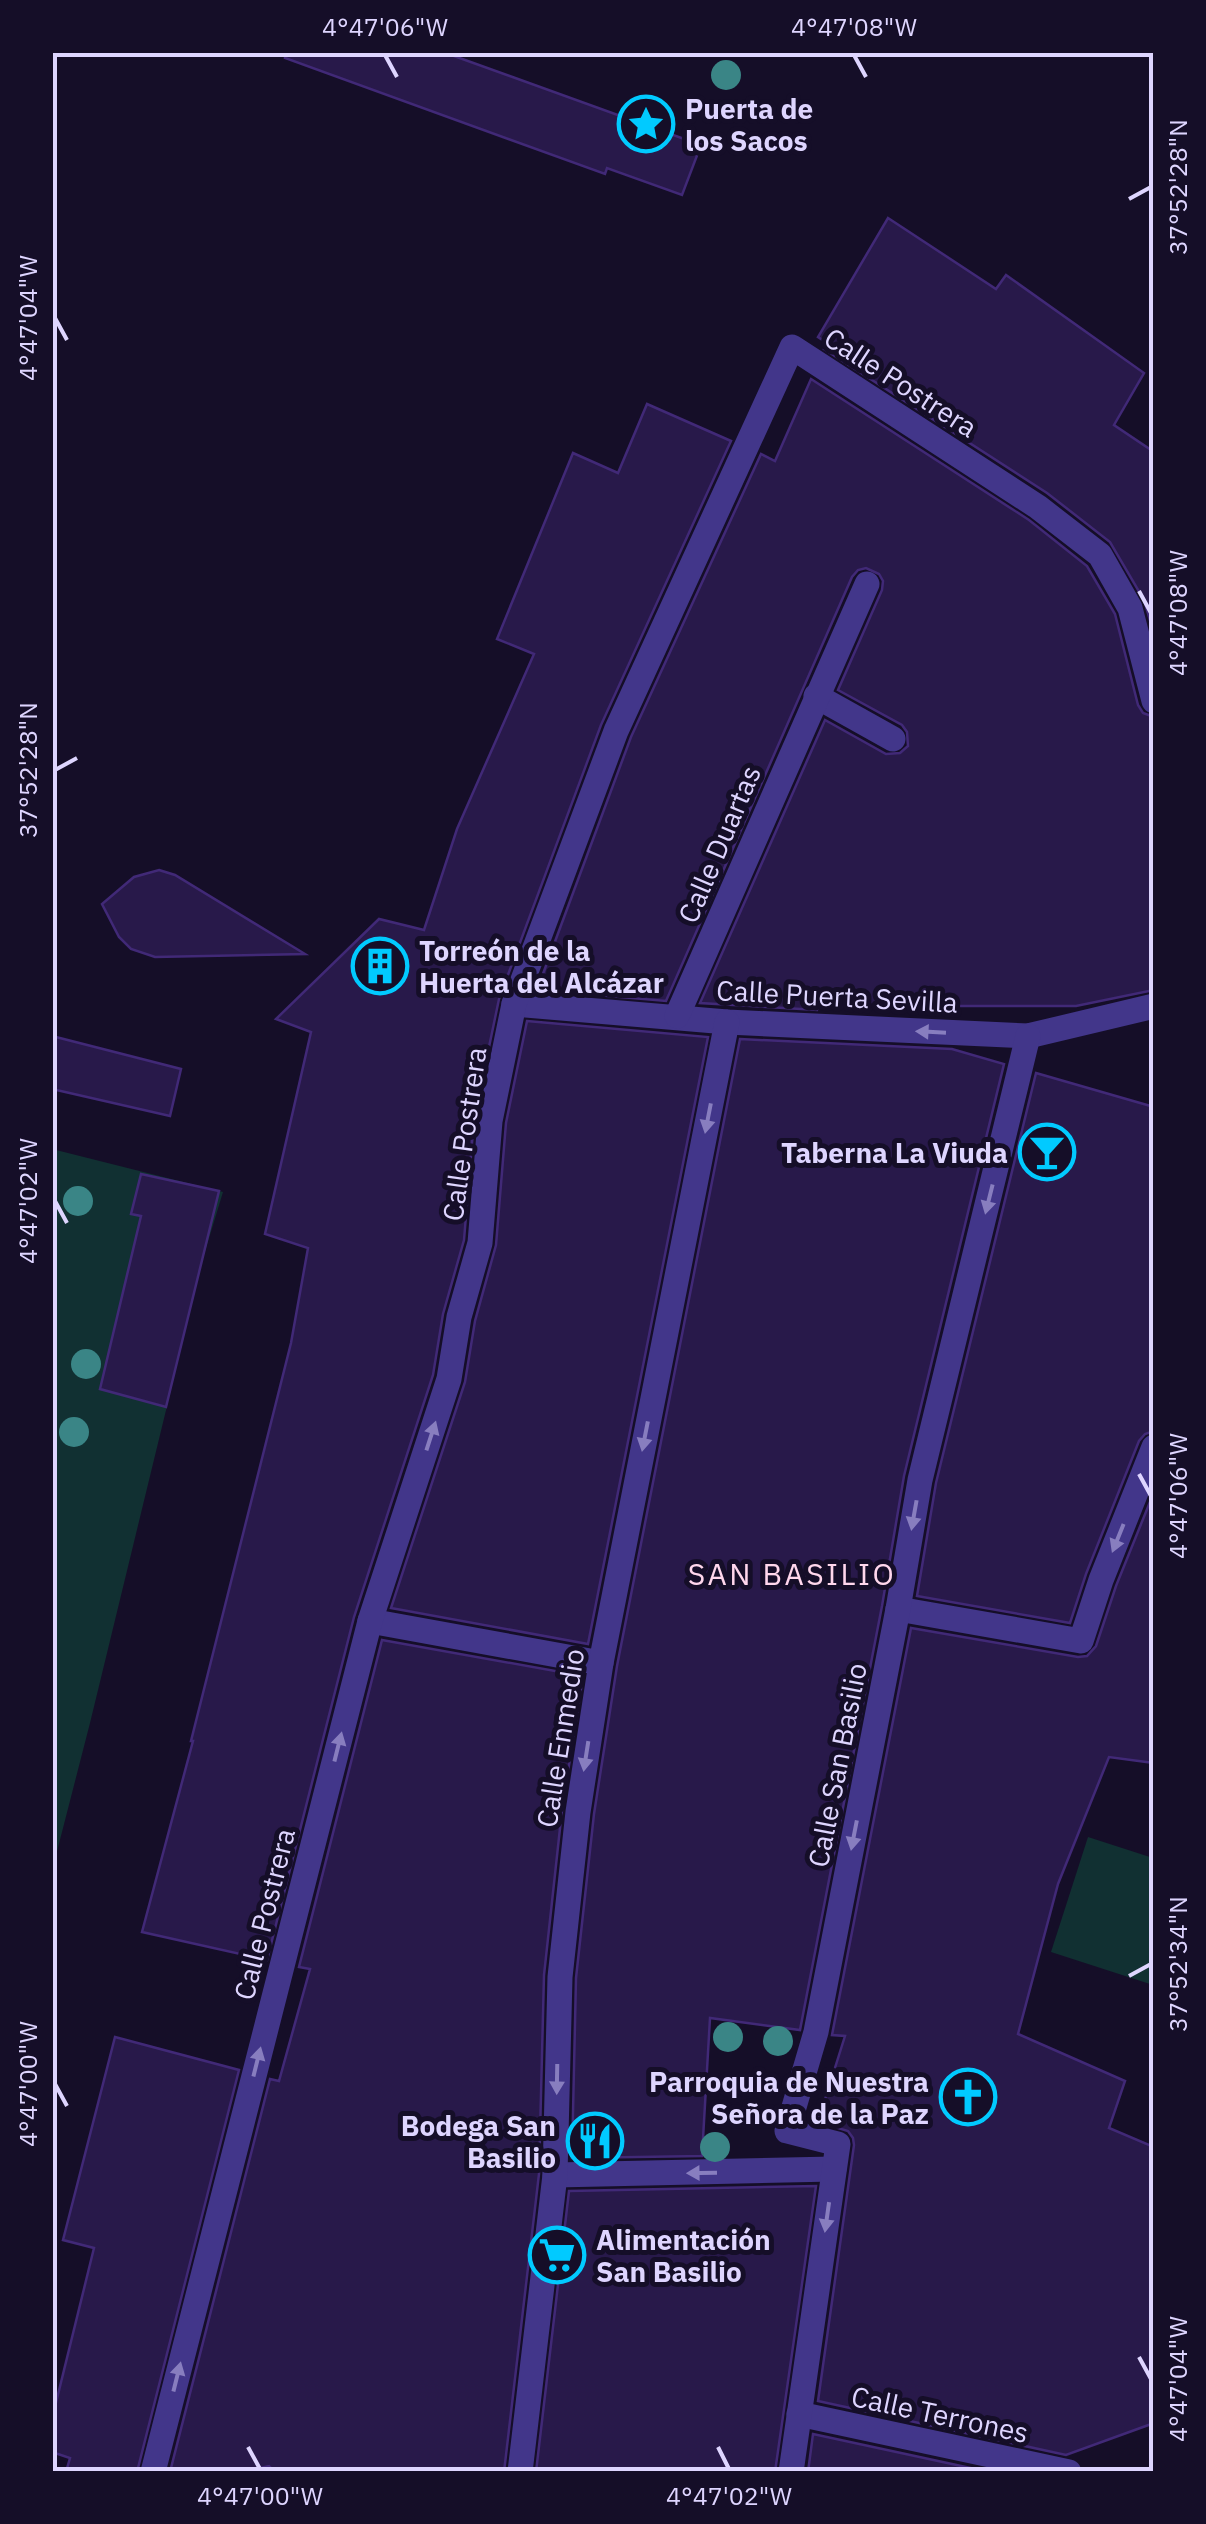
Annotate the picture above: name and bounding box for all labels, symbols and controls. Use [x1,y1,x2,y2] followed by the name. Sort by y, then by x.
[322,10,448,43] text: 4°47'06"W
[791,10,917,43] text: 4°47'08"W
[685,90,813,159] place label: Puerta de los Sacos
[616,94,676,154] place icon: Puerta de los Sacos
[1161,119,1194,255] text: 37°52'28"N
[11,255,44,381] text: 4°47'04"W
[817,319,985,445] street label: Calle Postrera
[1161,550,1194,676] text: 4°47'08"W
[11,702,44,838] text: 37°52'28"N
[669,760,769,928] street label: Calle Duartas
[419,932,664,1001] place label: Torreón de la Huerta del Alcázar
[350,936,410,996] building icon: Torreón de la Huerta del Alcázar
[715,971,959,1021] street label: Calle Puerta Sevilla
[915,1024,946,1040] one-way arrow
[433,1045,495,1223] street label: Calle Postrera
[699,1102,715,1133] one-way arrow
[1017,1122,1077,1182] bar icon: Taberna La Viuda
[781,1134,1008,1171] place label: Taberna La Viuda
[11,1138,44,1264] text: 4°47'02"W
[981,1184,996,1215] one-way arrow
[424,1421,439,1451] one-way arrow
[637,1421,652,1453] one-way arrow
[1161,1433,1194,1559] text: 4°47'06"W
[906,1500,921,1532] one-way arrow
[1109,1523,1125,1553] one-way arrow
[688,1554,896,1593] district label: SAN BASILIO
[528,1646,592,1830] street label: Calle Enmedio
[799,1660,875,1870] street label: Calle San Basilio
[330,1731,346,1762] one-way arrow
[578,1741,594,1772] one-way arrow
[846,1820,862,1851] one-way arrow
[225,1824,303,2004] street label: Calle Postrera
[1161,1896,1194,2032] text: 37°52'34"N
[11,2021,44,2147] text: 4°47'00"W
[250,2046,266,2077] one-way arrow
[649,2063,929,2132] place label: Parroquia de Nuestra Señora de la Paz
[549,2064,565,2096] one-way arrow
[938,2067,998,2127] church icon: Parroquia de Nuestra Señora de la Paz
[401,2107,556,2176] place label: Bodega San Basilio
[565,2111,625,2171] restaurant icon: Bodega San Basilio
[685,2166,717,2182] one-way arrow
[819,2201,835,2233] one-way arrow
[596,2221,771,2290] place label: Alimentación San Basilio
[527,2225,587,2285] supermarket icon: Alimentación San Basilio
[1161,2316,1194,2442] text: 4°47'04"W
[170,2361,186,2392] one-way arrow
[848,2377,1032,2451] street label: Calle Terrones
[197,2479,323,2512] text: 4°47'00"W
[666,2479,792,2512] text: 4°47'02"W

